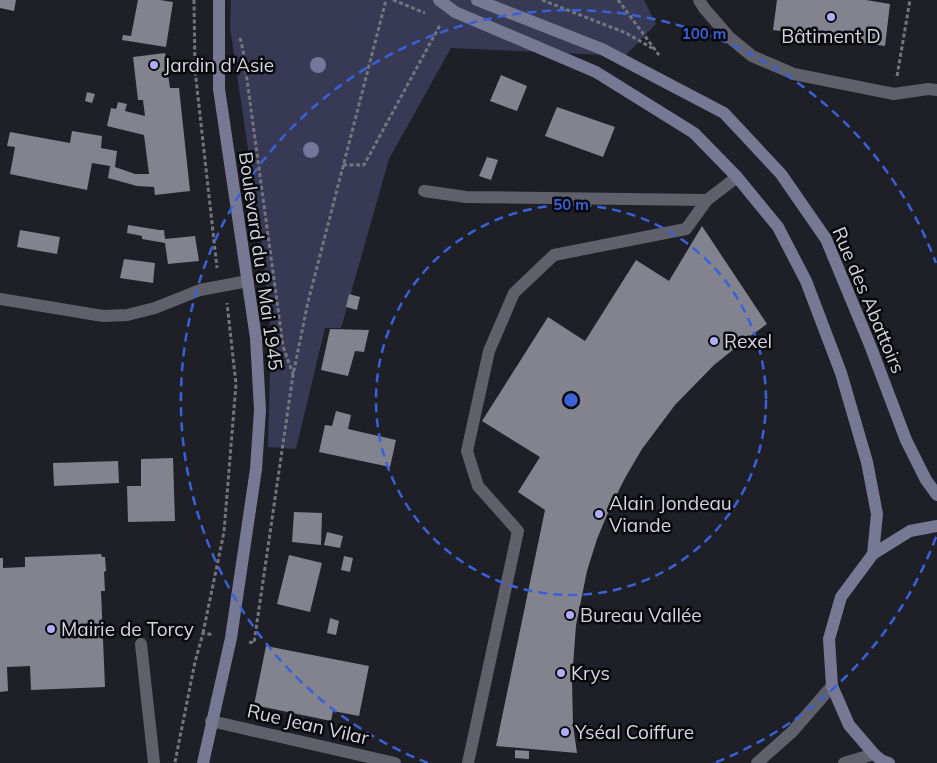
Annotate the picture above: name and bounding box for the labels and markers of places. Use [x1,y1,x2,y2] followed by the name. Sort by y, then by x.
[825,11,837,23] marker: Bâtiment D
[781,24,881,48] place label: Bâtiment D
[164,53,274,77] place label: Jardin d'Asie
[148,59,160,71] marker: Jardin d'Asie
[724,329,772,353] place label: Rexel
[708,335,720,347] marker: Rexel
[562,391,580,409] centre of rings
[609,491,732,537] place label: Alain Jondeau Viande
[593,508,605,520] marker: Alain Jondeau Viande
[580,603,702,627] place label: Bureau Vallée
[564,609,576,621] marker: Bureau Vallée
[61,617,194,641] place label: Mairie de Torcy
[45,623,57,635] marker: Mairie de Torcy
[571,661,610,685] place label: Krys
[555,667,567,679] marker: Krys
[574,720,694,744] place label: Yséal Coiffure
[559,726,571,738] marker: Yséal Coiffure

